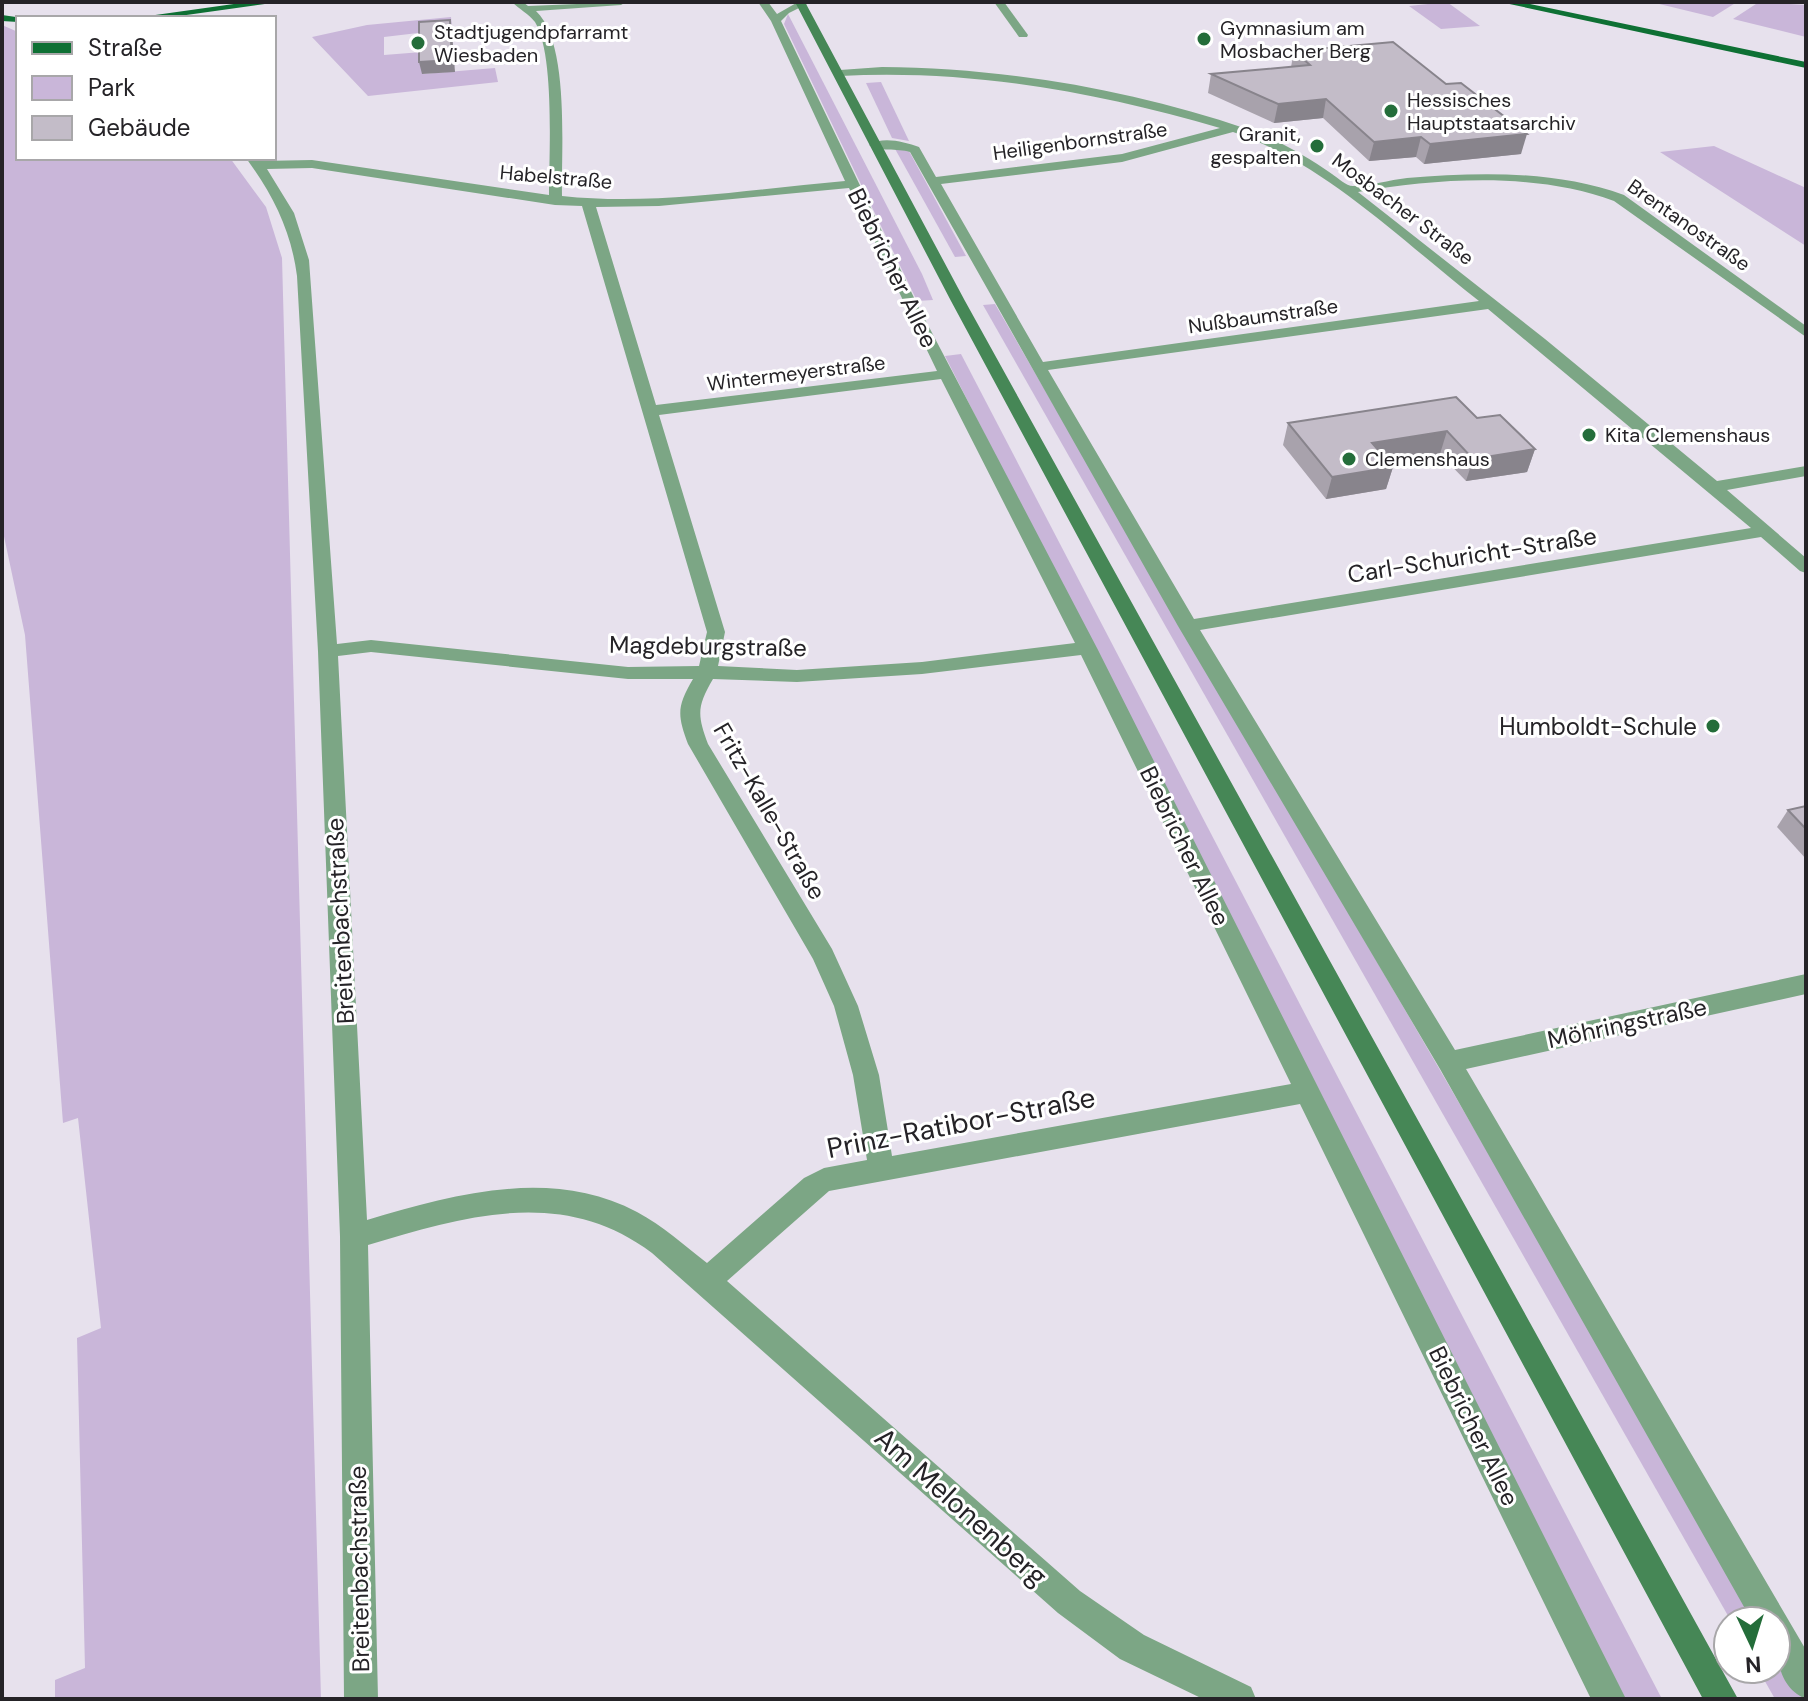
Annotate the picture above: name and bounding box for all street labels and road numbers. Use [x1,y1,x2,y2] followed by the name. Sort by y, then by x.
[991,116,1169,166] street label: Heiligenbornstraße
[1327,147,1479,271] street label: Mosbacher Straße
[499,159,613,195] street label: Habelstraße
[1623,173,1755,277] street label: Brentanostraße
[841,183,945,353] street label: Biebricher Allee
[1186,293,1340,339] street label: Nußbaumstraße
[705,349,887,397] street label: Wintermeyerstraße
[1345,520,1599,590] street label: Carl-Schuricht-Straße
[609,629,807,663] street label: Magdeburgstraße
[707,717,833,905] street label: Fritz-Kalle-Straße
[1133,761,1237,931] street label: Biebricher Allee
[319,817,361,1025] street label: Breitenbachstraße
[1545,991,1709,1055] street label: Möhringstraße
[824,1079,1098,1167] street label: Prinz-Ratibor-Straße
[1422,1341,1526,1511] street label: Biebricher Allee
[867,1420,1055,1594] street label: Am Melonenberg
[342,1466,376,1672] street label: Breitenbachstraße

